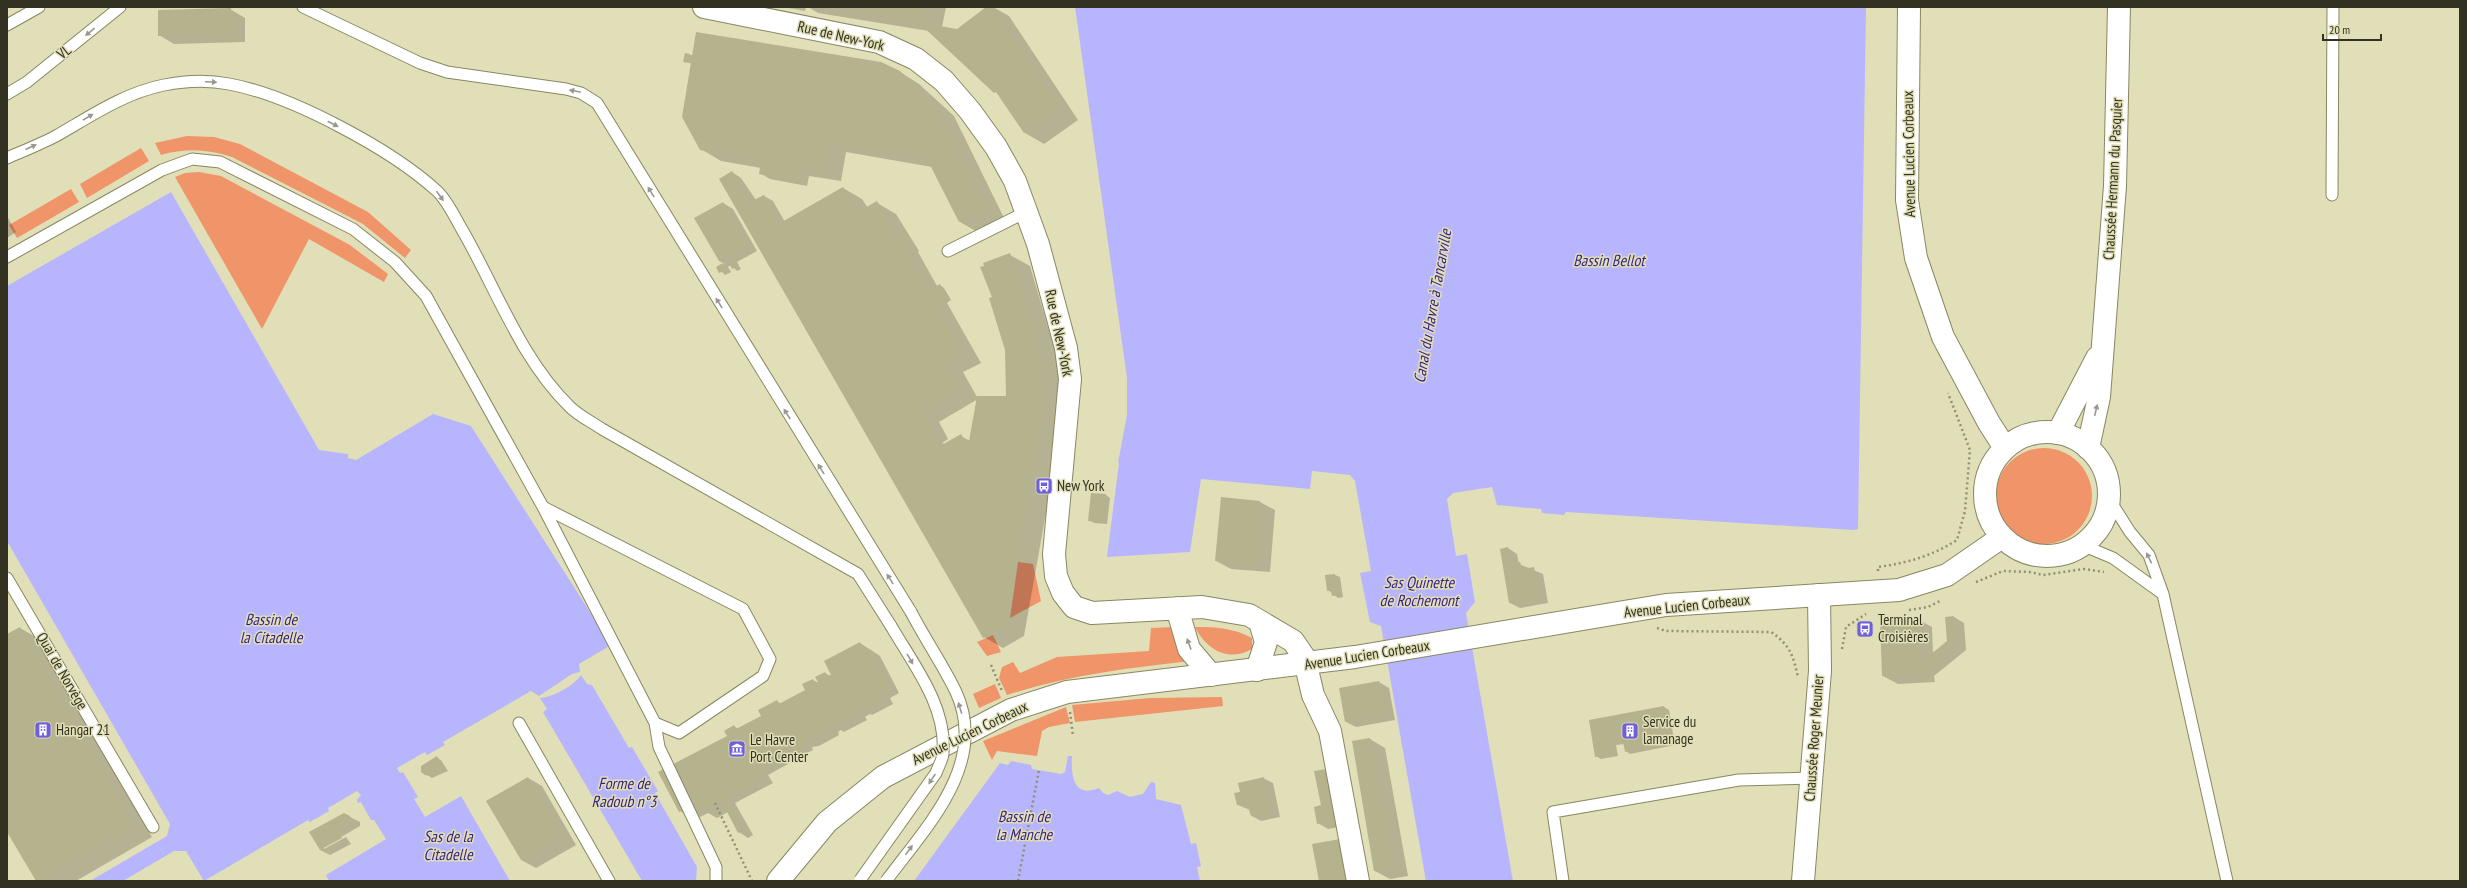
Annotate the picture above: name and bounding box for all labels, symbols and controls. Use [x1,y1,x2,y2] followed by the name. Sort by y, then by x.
[796,16,886,55] street label: Rue de New-York
[2323,16,2381,42] scale bar
[2329,22,2350,37] text: 20 m
[84,27,95,36] one-way arrow
[52,40,75,64] street label: VL
[205,79,217,86] one-way arrow
[569,88,581,94] one-way arrow
[1898,91,1919,217] street label: Avenue Lucien Corbeaux
[2099,97,2126,260] street label: Chaussée Hermann du Pasquier
[82,113,94,120] one-way arrow
[327,121,338,127] one-way arrow
[25,144,36,150] one-way arrow
[648,186,655,198] one-way arrow
[436,190,444,201] one-way arrow
[1409,226,1456,384] water label: Canal du Havre à Tancarville
[1573,250,1646,270] water label: Bassin Bellot
[1041,288,1078,378] street label: Rue de New-York
[716,297,723,309] one-way arrow
[2093,403,2099,416] one-way arrow
[784,408,791,420] one-way arrow
[818,463,825,475] one-way arrow
[1034,476,1054,496] bus stop icon: New York
[1057,476,1105,495] place label: New York
[2146,552,2152,563] one-way arrow
[1380,572,1460,610] water label: Sas Quinette de Rochemont
[886,574,894,584] one-way arrow
[1623,589,1751,622] street label: Avenue Lucien Corbeaux
[240,609,304,647] water label: Bassin de la Citadelle
[1878,610,1928,646] place label: Terminal Croisières
[1855,619,1875,639] bus stop icon: Terminal Croisières
[33,629,92,713] street label: Quai de Norvège
[1303,635,1431,674] street label: Avenue Lucien Corbeaux
[1185,638,1191,650] one-way arrow
[907,654,914,665] one-way arrow
[1800,673,1827,802] street label: Chaussée Roger Meunier
[909,696,1031,769] street label: Avenue Lucien Corbeaux
[957,702,963,714] one-way arrow
[1643,712,1696,748] place label: Service du lamanage
[33,720,53,740] building icon: Hangar 21
[56,720,110,739] place label: Hangar 21
[1620,721,1640,741] building icon: Service du lamanage
[750,730,809,766] place label: Le Havre Port Center
[727,739,747,759] museum icon: Le Havre Port Center
[592,773,658,811] water label: Forme de Radoub n°3
[928,773,935,785] one-way arrow
[996,806,1054,844] water label: Bassin de la Manche
[423,826,474,864] water label: Sas de la Citadelle
[905,844,913,855] one-way arrow

